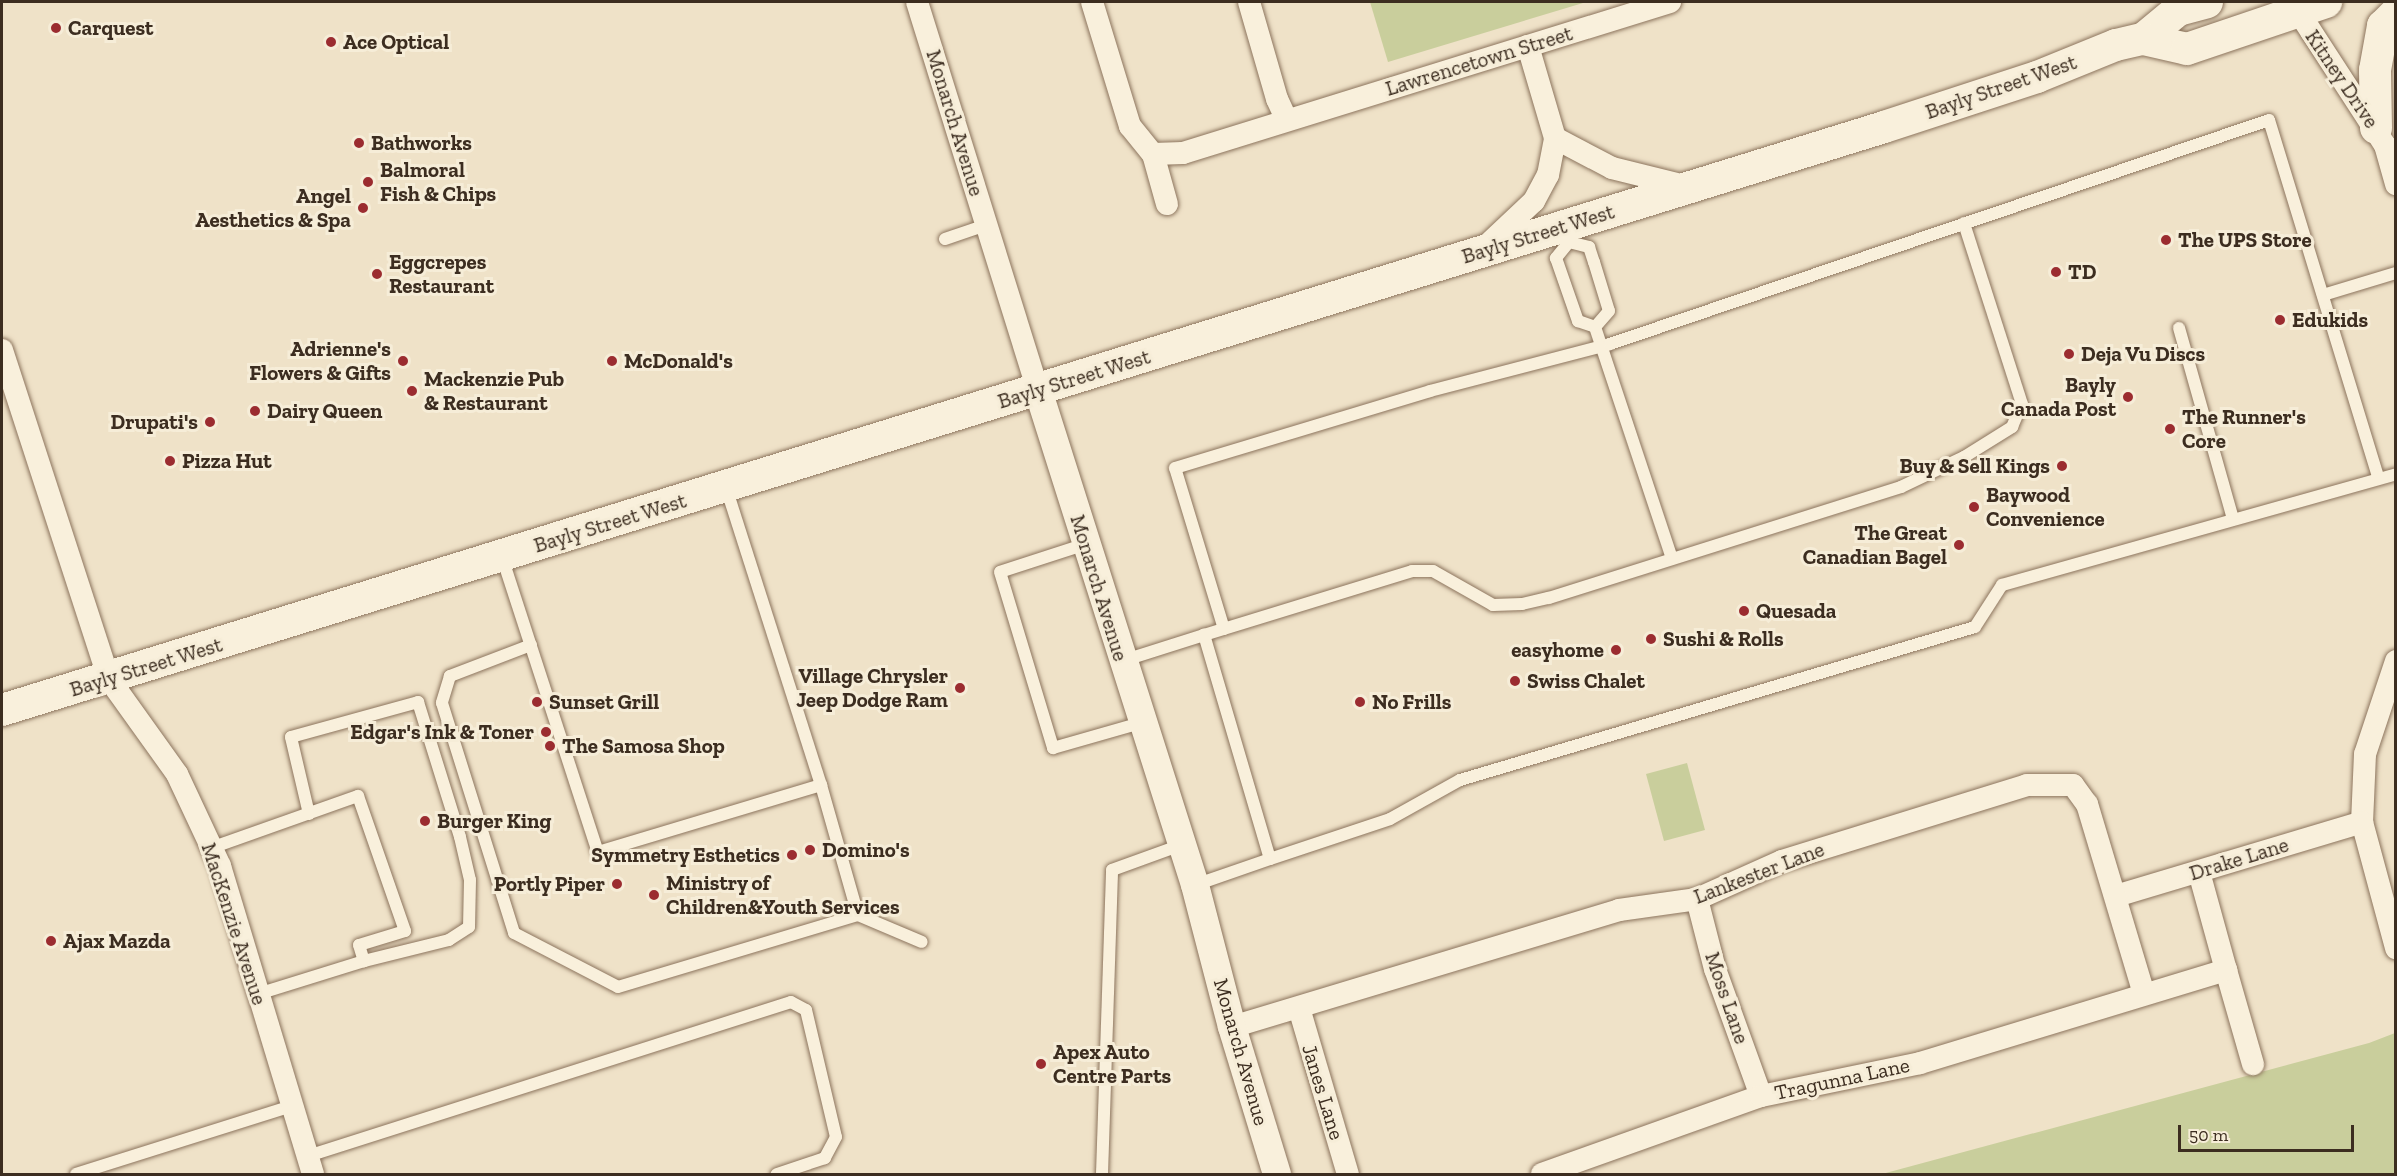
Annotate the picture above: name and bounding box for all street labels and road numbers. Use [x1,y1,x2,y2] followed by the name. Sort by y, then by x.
[1382,21,1576,101] street label: Lawrencetown Street
[2300,25,2384,133] street label: Kitney Drive
[921,46,989,200] street label: Monarch Avenue
[1922,49,2080,125] street label: Bayly Street West
[1458,199,1618,269] street label: Bayly Street West
[994,344,1154,414] street label: Bayly Street West
[530,488,690,558] street label: Bayly Street West
[1065,511,1133,665] street label: Monarch Avenue
[66,632,226,702] street label: Bayly Street West
[2186,832,2292,886] street label: Drake Lane
[1690,837,1828,909] street label: Lankester Lane
[196,839,272,1009] street label: MacKenzie Avenue
[1700,949,1754,1047] street label: Moss Lane
[1208,975,1274,1129] street label: Monarch Avenue
[1297,1041,1349,1143] street label: Janes Lane
[1772,1052,1912,1106] street label: Tragunna Lane

